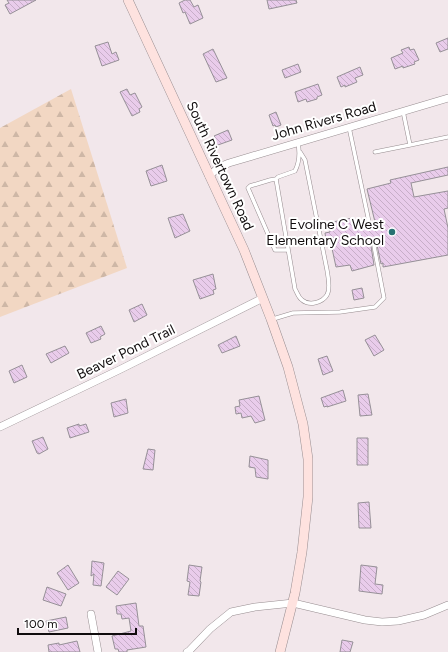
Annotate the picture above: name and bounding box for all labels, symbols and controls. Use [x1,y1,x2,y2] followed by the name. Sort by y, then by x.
[270,98,378,144] street label: John Rivers Road
[183,99,257,233] street label: South Rivertown Road
[266,216,384,249] place label: Evoline C West Elementary School
[387,227,397,237] marker: Evoline C West Elementary School
[74,321,178,383] street label: Beaver Pond Trail
[18,610,136,636] scale bar
[24,617,58,631] text: 100 m

